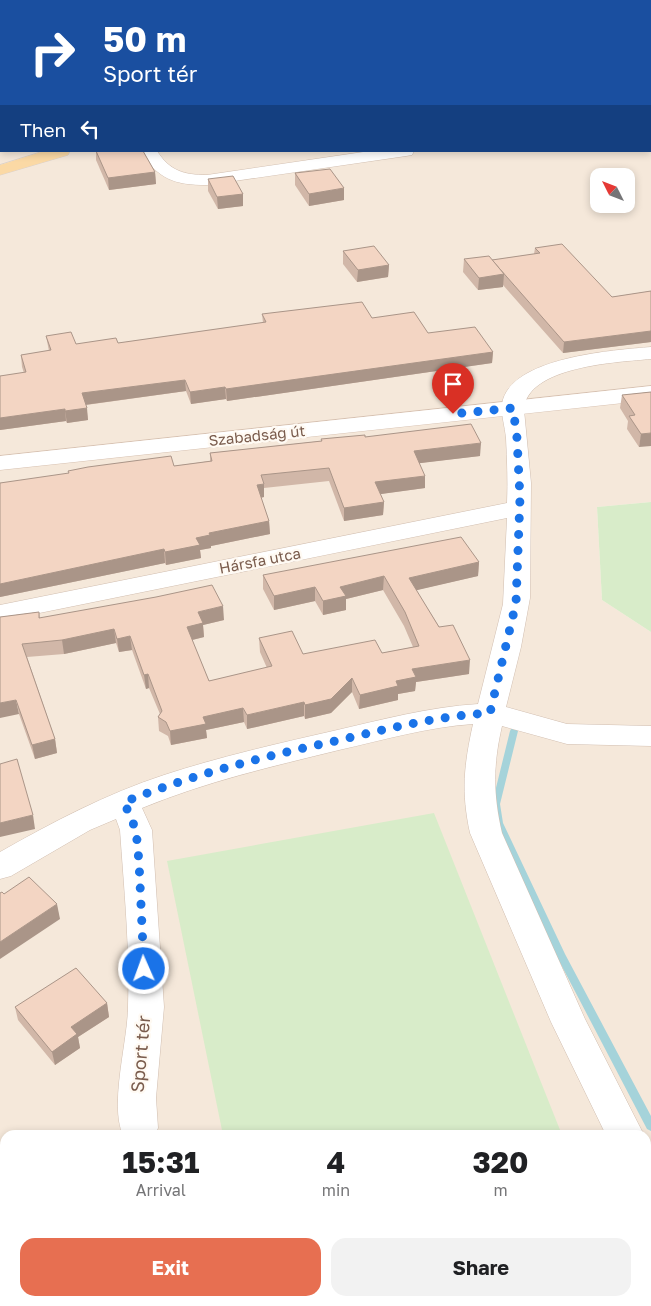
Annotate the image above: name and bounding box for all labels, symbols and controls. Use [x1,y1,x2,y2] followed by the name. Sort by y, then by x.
[103,18,186,60] text: 50 m
[20,20,85,85] icon: right
[103,60,197,87] text: Sport tér
[76,115,104,143] icon: left
[20,118,66,141] text: Then
[590,168,635,212] north arrow
[590,168,635,213] map controls
[432,363,474,414] pin
[439,370,467,398] icon: arrive
[208,421,306,449] street label: Szabadság út
[217,543,302,577] street label: Hársfa utca
[117,942,169,994] position arrow
[126,1015,154,1093] street label: Sport tér
[122,1144,199,1180] text: 15:31
[327,1144,345,1180] text: 4
[472,1144,529,1180] text: 320
[136,1180,186,1200] text: Arrival
[322,1180,350,1200] text: min
[493,1180,508,1200] text: m
[20,1238,321,1296] button: Exit
[331,1238,631,1296] button: Share

